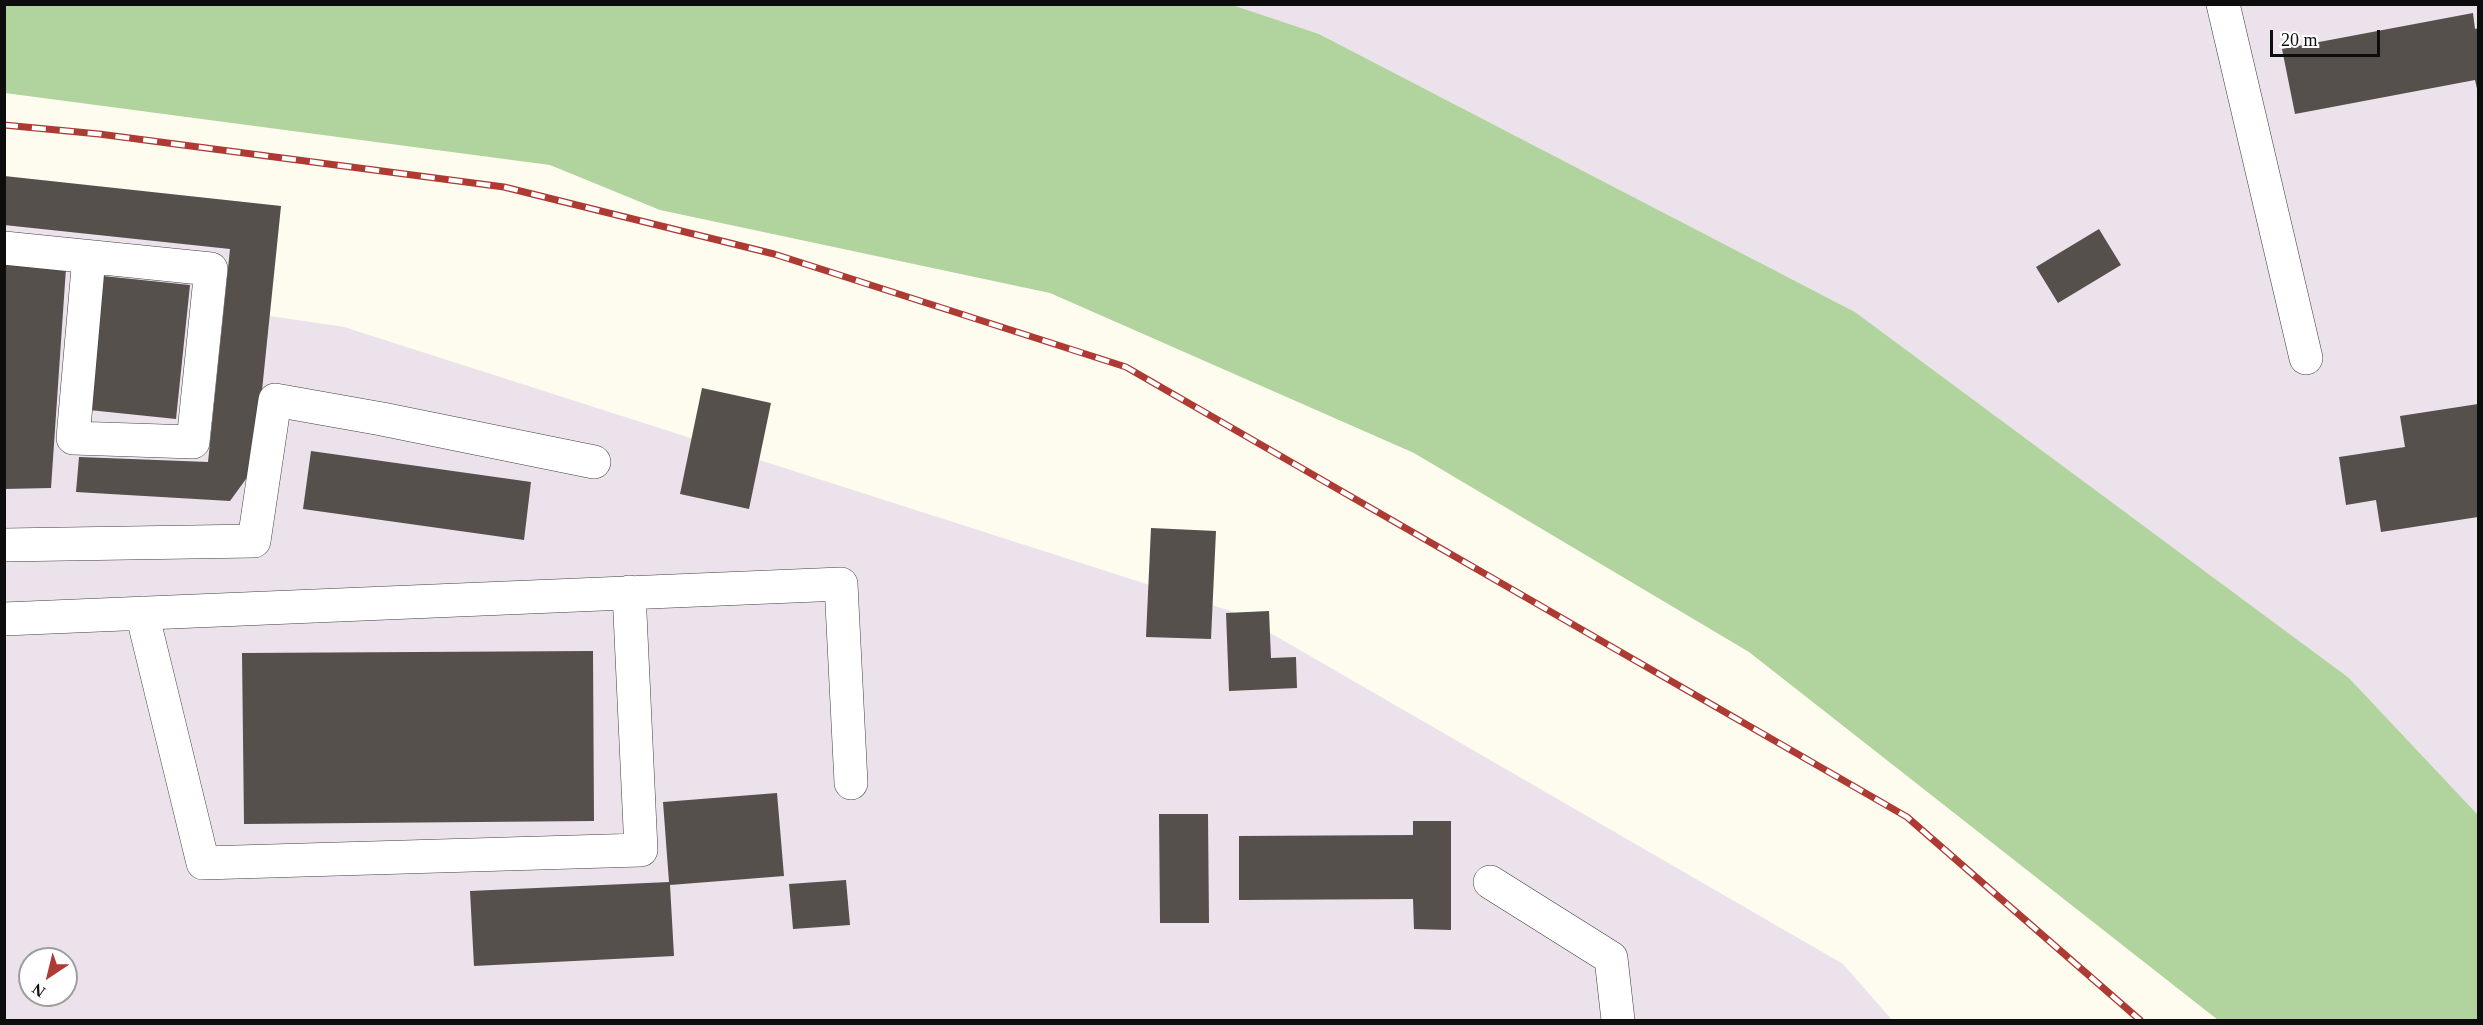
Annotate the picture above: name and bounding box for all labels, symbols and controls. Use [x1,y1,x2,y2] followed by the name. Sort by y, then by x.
[2273,18,2382,56] scale bar
[2281,30,2318,50] text: 20 m
[18,947,78,1007] north arrow
[29,980,48,1001] text: N

